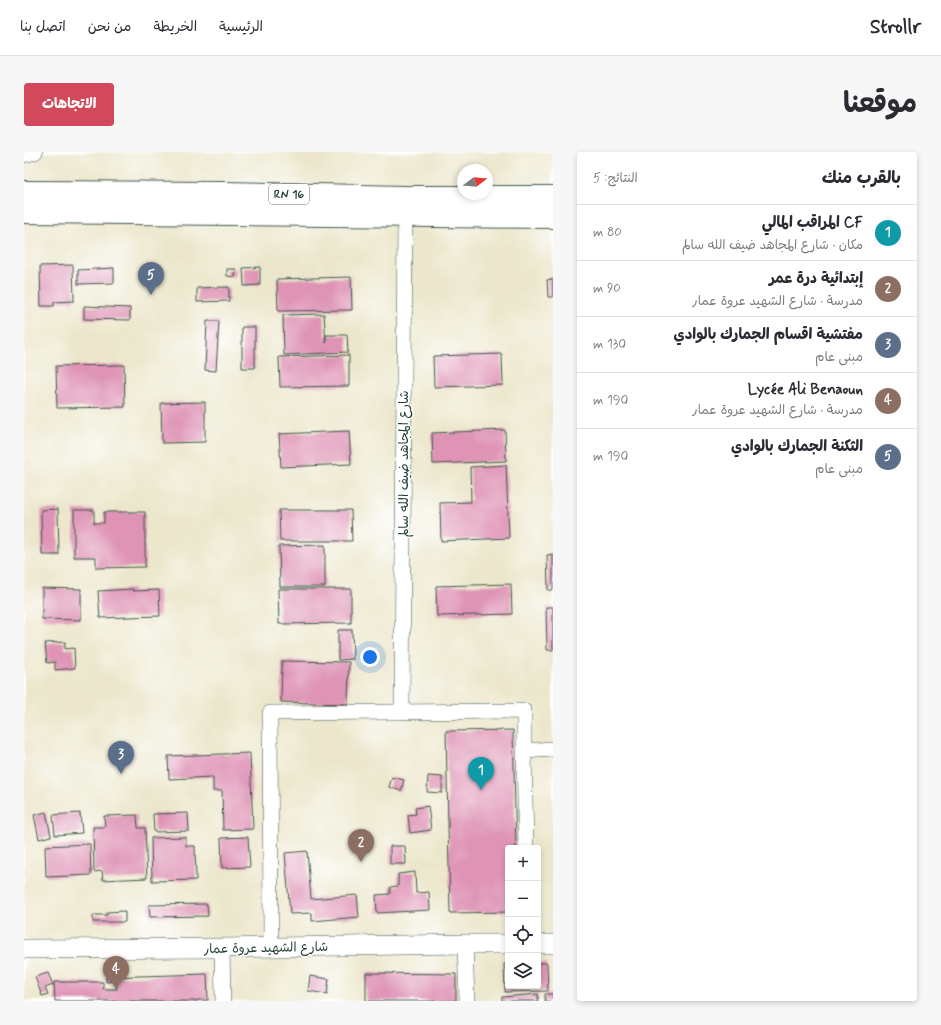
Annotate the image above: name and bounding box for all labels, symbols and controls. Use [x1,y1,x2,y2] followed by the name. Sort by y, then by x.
[870,15,921,40] text: Strollr
[20,18,66,36] text: اتصل بنا
[88,18,131,36] text: من نحن
[153,18,197,36] text: الخريطة
[219,18,263,36] text: الرئيسية
[24,83,114,126] button: الاتجاهات
[843,86,917,123] text: موقعنا
[457,164,493,200] north arrow
[822,167,901,189] text: بالقرب منك
[593,170,638,187] text: النتائج: 5
[269,184,309,204] road number: RN 16
[762,213,863,233] text: CF المراقب المالي
[593,224,622,241] text: 80 m
[885,224,891,241] text: 1
[682,237,863,254] text: مكان · شارع المجاهد ضيف الله سالم
[138,262,164,295] pin: 5
[769,269,863,289] text: إبتدائية درة عمر
[593,280,621,297] text: 90 m
[885,280,891,297] text: 2
[692,293,863,310] text: مدرسة · شارع الشهيد عروة عمار
[674,325,863,345] text: مفتشية اقسام الجمارك بالوادي
[593,336,626,353] text: 130 m
[885,336,891,353] text: 3
[815,349,863,366] text: مبنى عام
[748,380,863,400] text: Lycée Ali Benaoun
[396,390,414,538] street label: شارع المجاهد ضيف الله سالم
[593,392,628,409] text: 190 m
[884,392,892,409] text: 4
[692,402,863,419] text: مدرسة · شارع الشهيد عروة عمار
[731,437,863,457] text: الثكنة الجمارك بالوادي
[593,448,628,465] text: 190 m
[884,448,892,465] text: 5
[815,461,863,478] text: مبنى عام
[360,647,380,667] your location
[108,741,134,774] pin: 3
[468,757,494,790] pin: 1
[348,829,374,862] pin: 2
[505,845,541,989] map controls
[505,845,541,881] button: +
[505,881,541,917] button: −
[505,917,541,953] button: locate
[203,939,328,958] street label: شارع الشهيد عروة عمار
[505,953,541,989] button: layers
[103,956,129,989] pin: 4

